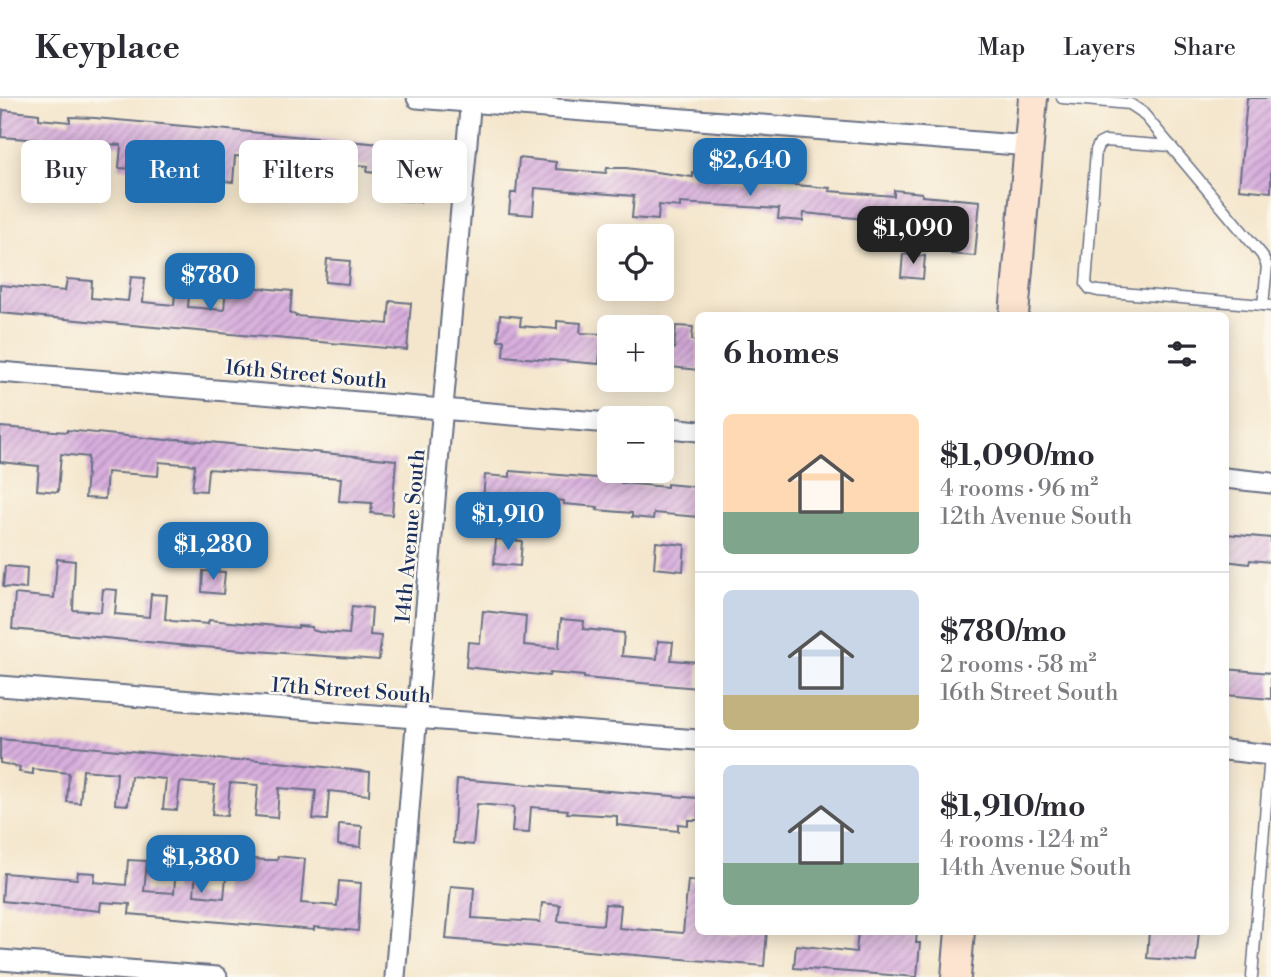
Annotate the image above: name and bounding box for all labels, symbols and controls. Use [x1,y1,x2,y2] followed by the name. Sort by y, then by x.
[35,28,180,69] text: Keyplace
[978,33,1025,63] text: Map
[1063,33,1135,63] text: Layers
[1173,33,1236,63] text: Share
[693,139,807,198] pin: $2,640
[21,140,111,203] chip: Buy
[125,140,225,203] chip: Rent
[239,140,358,203] chip: Filters
[372,140,467,203] chip: New
[709,147,791,175] text: $2,640
[856,206,970,266] pin: $1,090
[873,215,953,243] text: $1,090
[597,224,674,483] map controls
[597,224,674,301] button: locate
[169,254,251,313] pin: $780
[181,262,239,290] text: $780
[597,315,674,392] button: +
[723,335,839,373] text: 6 homes
[1163,335,1201,373] icon: filters
[224,355,389,395] street label: 16th Street South
[597,406,674,483] button: −
[940,437,1095,475] text: $1,090/mo
[779,442,863,526] icon: home
[390,447,432,624] street label: 14th Avenue South
[940,475,1098,503] text: 4 rooms · 96 m²
[451,492,565,552] pin: $1,910
[472,501,544,529] text: $1,910
[940,503,1132,531] text: 12th Avenue South
[156,522,270,582] pin: $1,280
[174,531,252,559] text: $1,280
[940,613,1067,651] text: $780/mo
[779,618,863,702] icon: home
[940,651,1097,679] text: 2 rooms · 58 m²
[270,672,432,710] street label: 17th Street South
[940,679,1118,707] text: 16th Street South
[940,788,1086,826] text: $1,910/mo
[779,793,863,877] icon: home
[940,826,1108,854] text: 4 rooms · 124 m²
[144,836,258,895] pin: $1,380
[162,844,240,872] text: $1,380
[940,854,1131,882] text: 14th Avenue South

